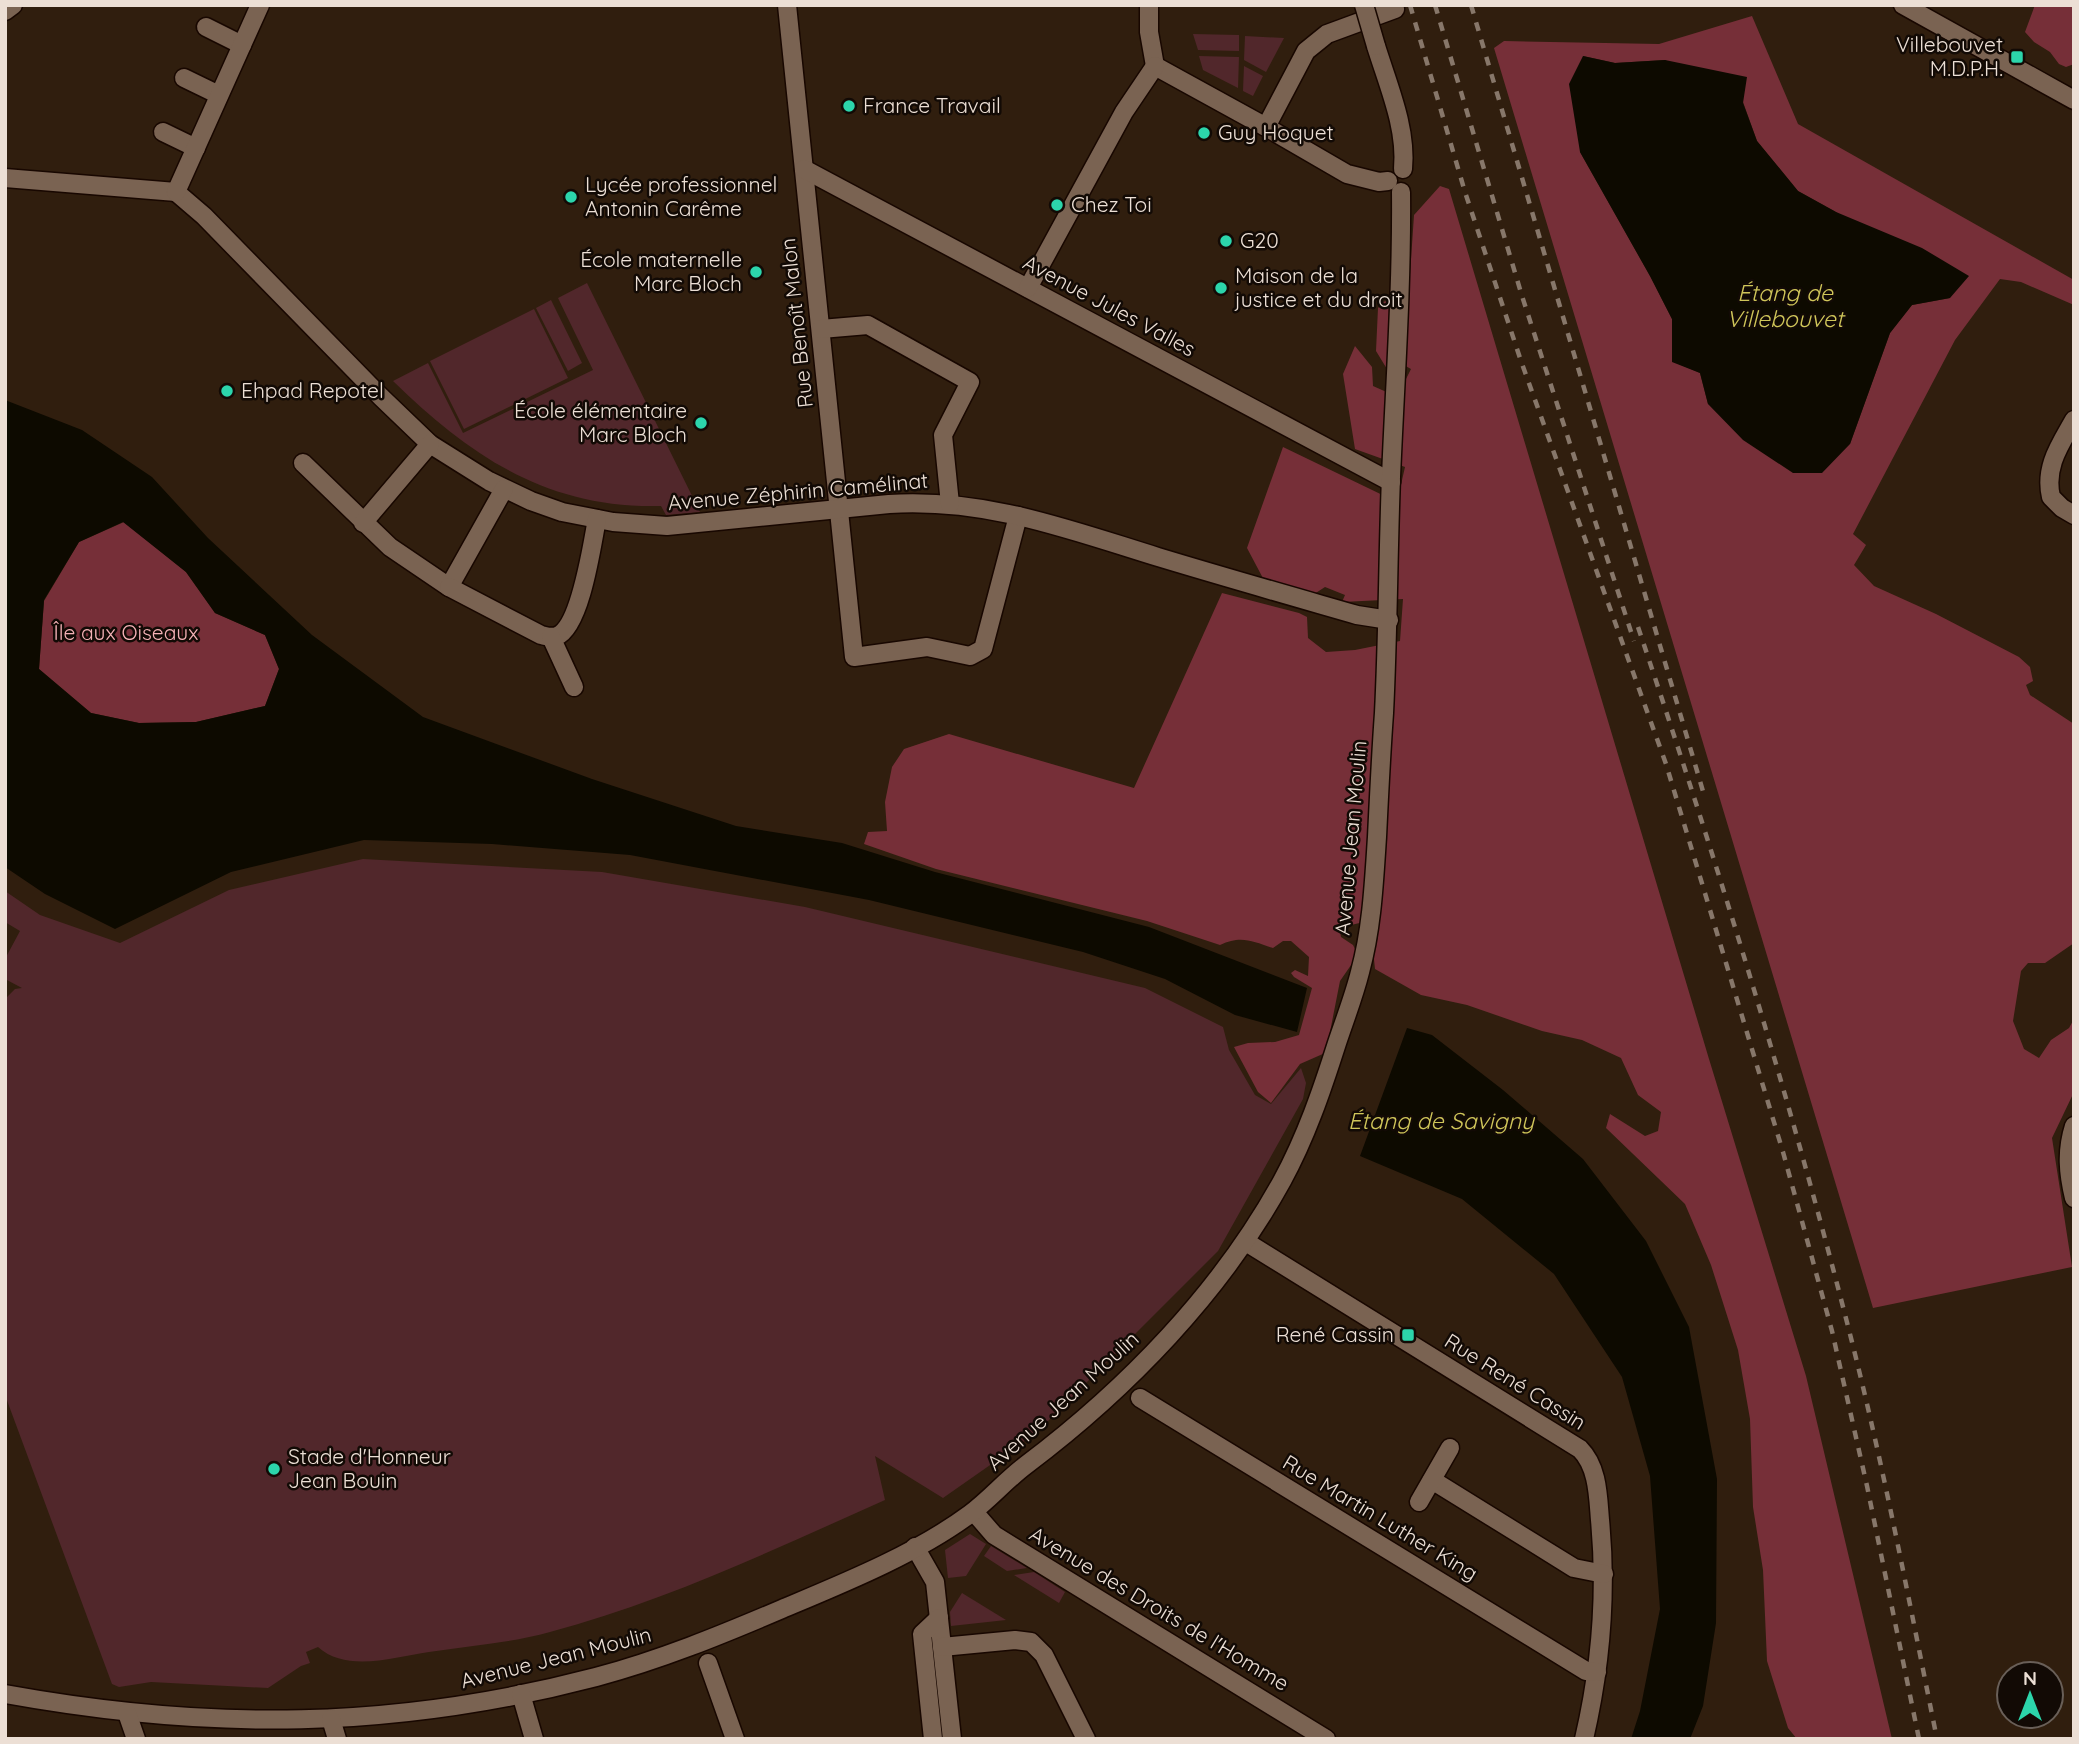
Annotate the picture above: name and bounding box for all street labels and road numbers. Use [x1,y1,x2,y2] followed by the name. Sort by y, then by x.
[774,237,818,409] street label: Rue Benoît Malon
[1019,249,1200,361] street label: Avenue Jules Valles
[667,467,929,515] street label: Avenue Zéphirin Camélinat
[1329,739,1371,936] street label: Avenue Jean Moulin
[981,1325,1144,1475] street label: Avenue Jean Moulin
[1440,1327,1591,1435] street label: Rue René Cassin
[1278,1449,1483,1586] street label: Rue Martin Luther King
[1025,1520,1294,1696] street label: Avenue des Droits de l'Homme
[458,1621,654,1693] street label: Avenue Jean Moulin

